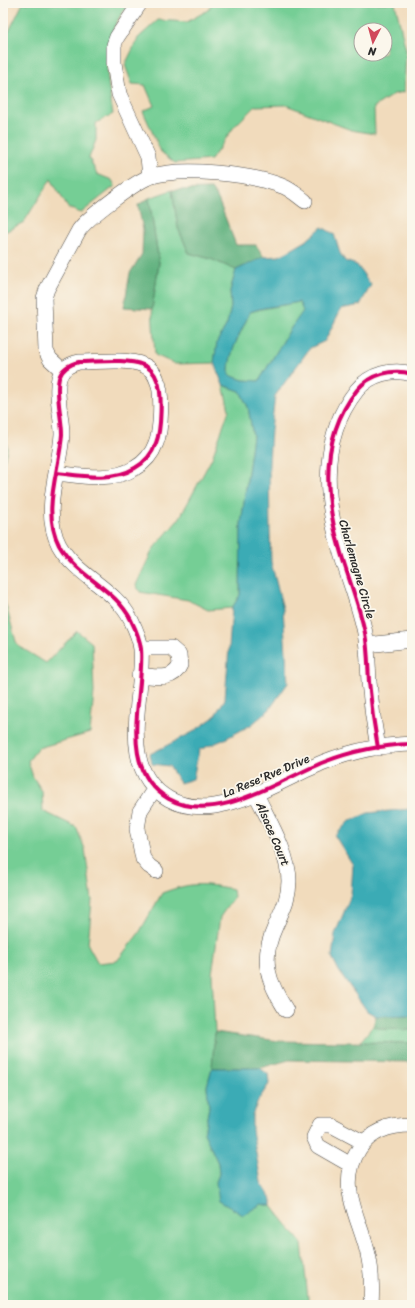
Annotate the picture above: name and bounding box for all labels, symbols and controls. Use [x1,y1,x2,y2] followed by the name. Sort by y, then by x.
[353,22,393,62] north arrow
[367,42,378,61] text: N
[332,517,382,621] street label: Charlemagne Circle
[219,748,313,804] street label: La Rese'Rve Drive
[249,797,296,870] street label: Alsace Court

